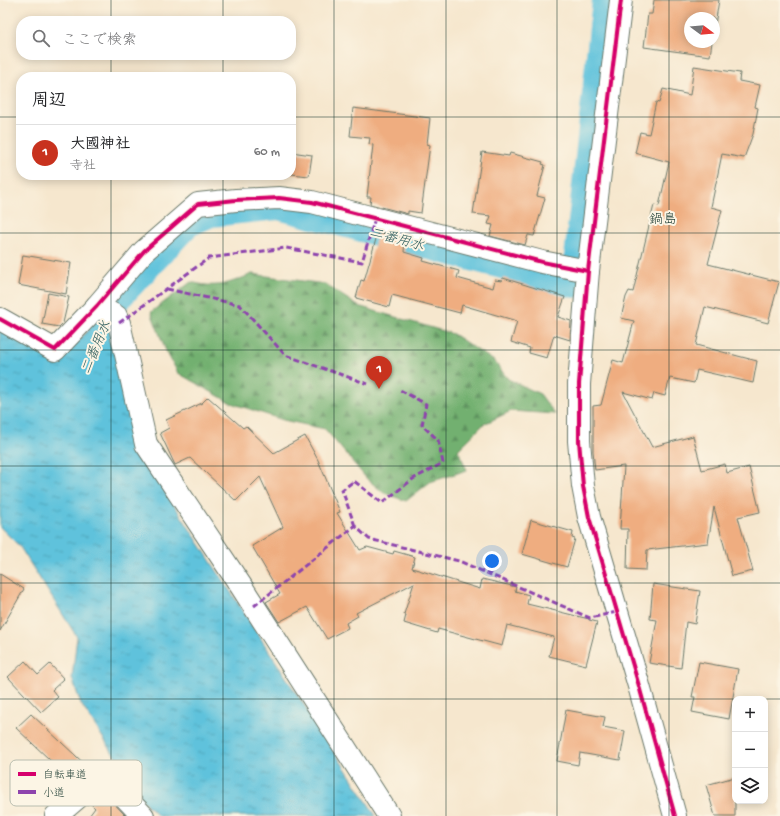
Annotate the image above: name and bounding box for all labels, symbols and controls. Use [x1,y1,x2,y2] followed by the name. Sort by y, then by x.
[684,12,720,48] north arrow
[16,16,296,60] search box
[30,27,52,49] icon: search
[62,32,137,50] text: ここで検索
[32,92,66,112] text: 周辺
[70,136,130,154] text: 大國神社
[42,145,48,160] text: 1
[254,145,280,160] text: 60 m
[70,159,96,174] text: 寺社
[649,212,677,229] district label: 鍋島
[367,224,426,256] water label: 二番用水
[78,318,116,377] water label: 二番用水
[366,356,392,389] pin: 1
[482,551,502,571] your location
[732,696,768,804] map controls
[732,696,768,732] button: +
[732,732,768,768] button: −
[10,760,142,806] legend
[732,768,768,804] button: layers
[43,769,87,782] text: 自転車道
[43,787,65,800] text: 小道

